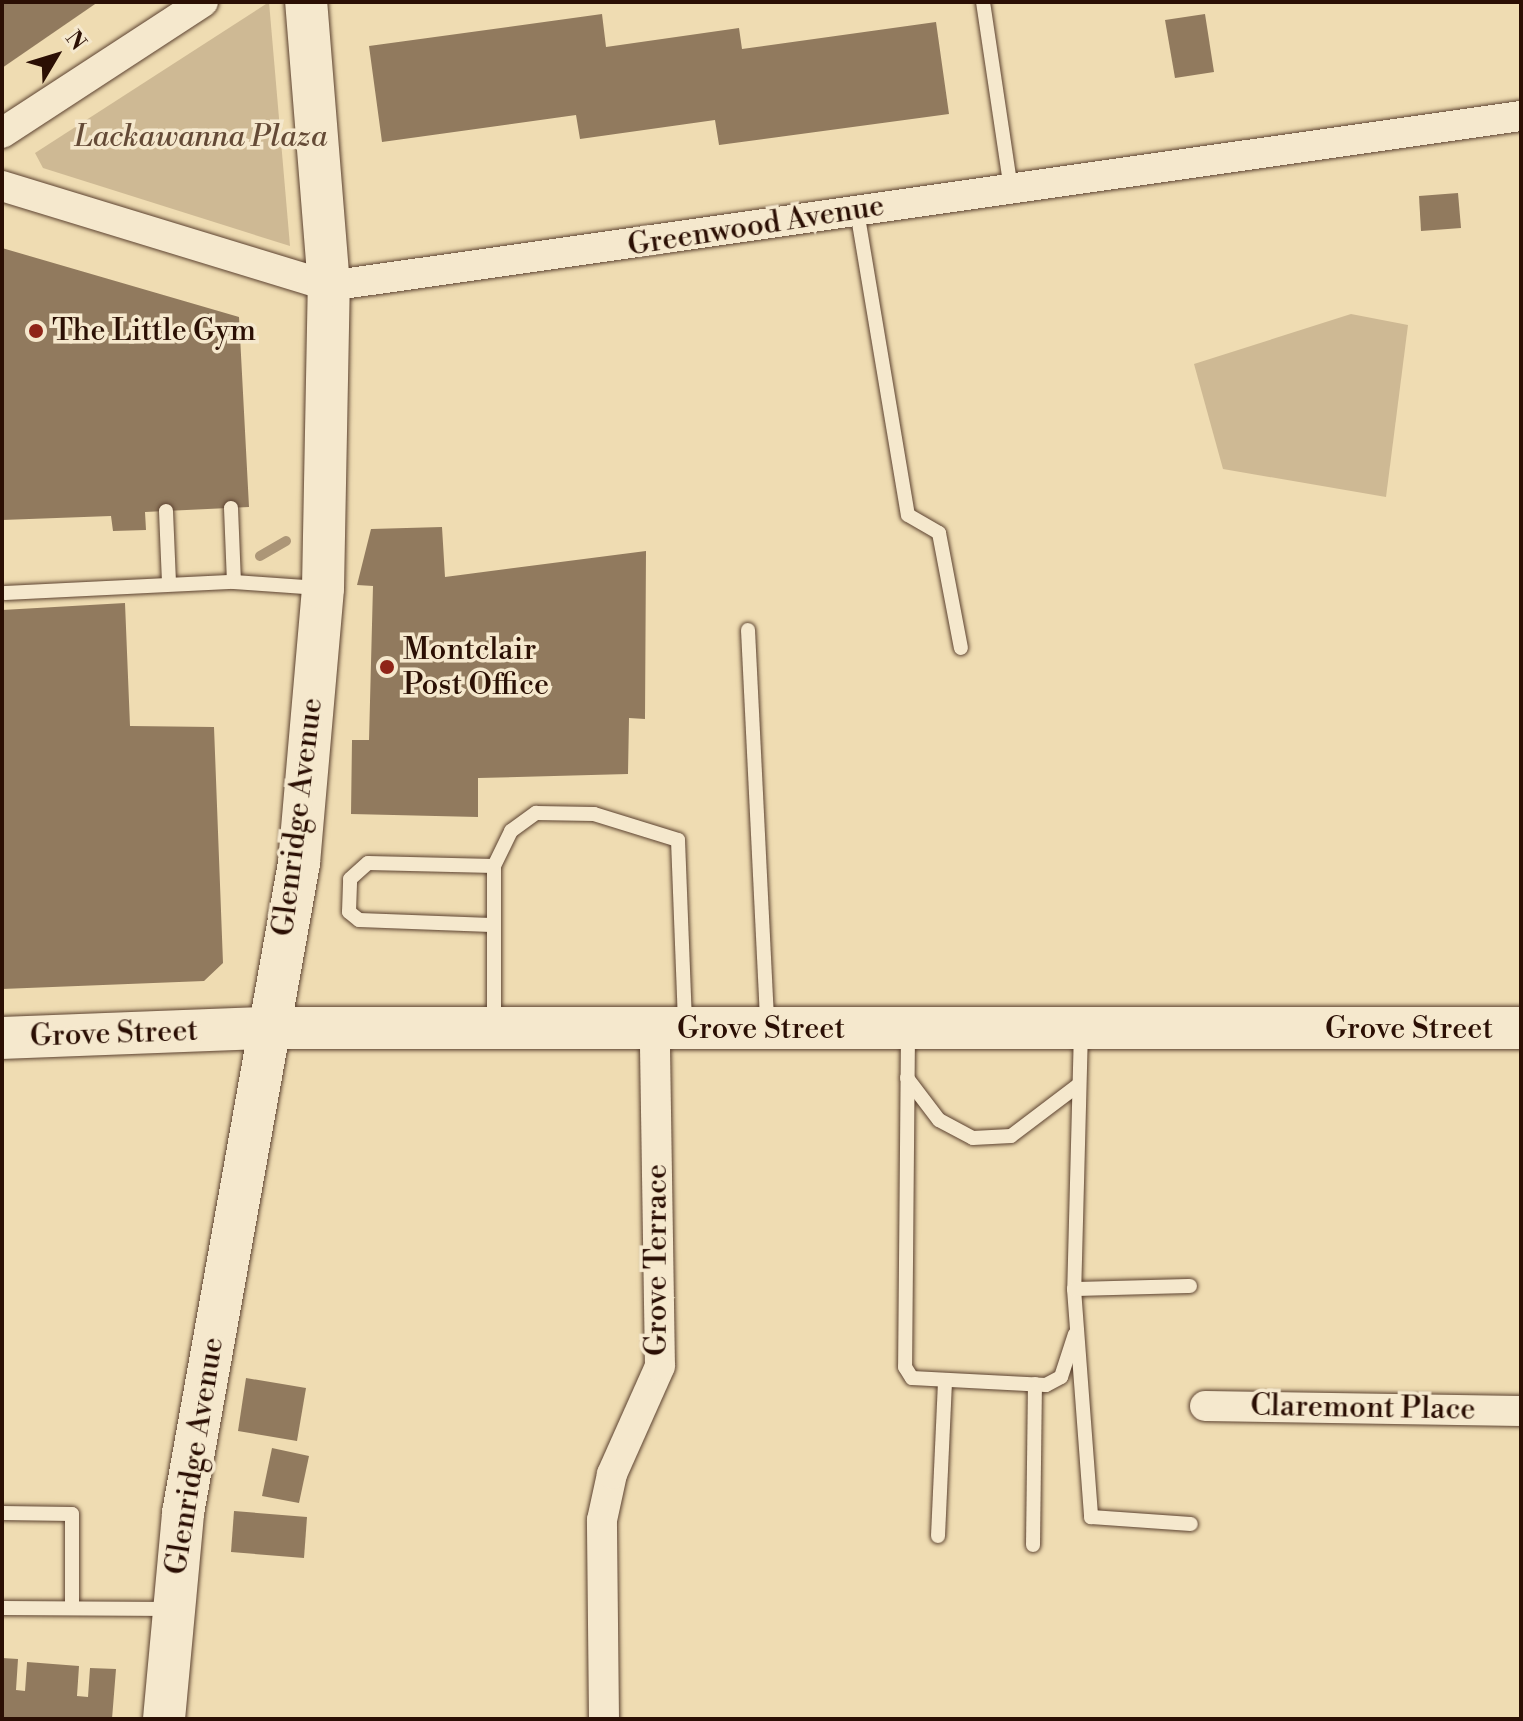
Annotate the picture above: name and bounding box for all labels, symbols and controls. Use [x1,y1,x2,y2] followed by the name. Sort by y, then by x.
[16,16,96,96] north arrow
[59,26,91,56] text: N
[75,119,327,155] park label: Lackawanna Plaza
[625,188,887,264] street label: Greenwood Avenue
[52,313,256,349] place label: The Little Gym
[27,322,45,340] marker: The Little Gym
[403,632,549,702] place label: Montclair Post Office
[378,658,396,676] marker: Montclair Post Office
[266,696,330,938] street label: Glenridge Avenue
[677,1011,845,1047] street label: Grove Street
[1325,1011,1493,1047] street label: Grove Street
[29,1013,199,1055] street label: Grove Street
[639,1164,675,1356] street label: Grove Terrace
[158,1335,232,1577] street label: Glenridge Avenue
[1250,1388,1476,1428] street label: Claremont Place

